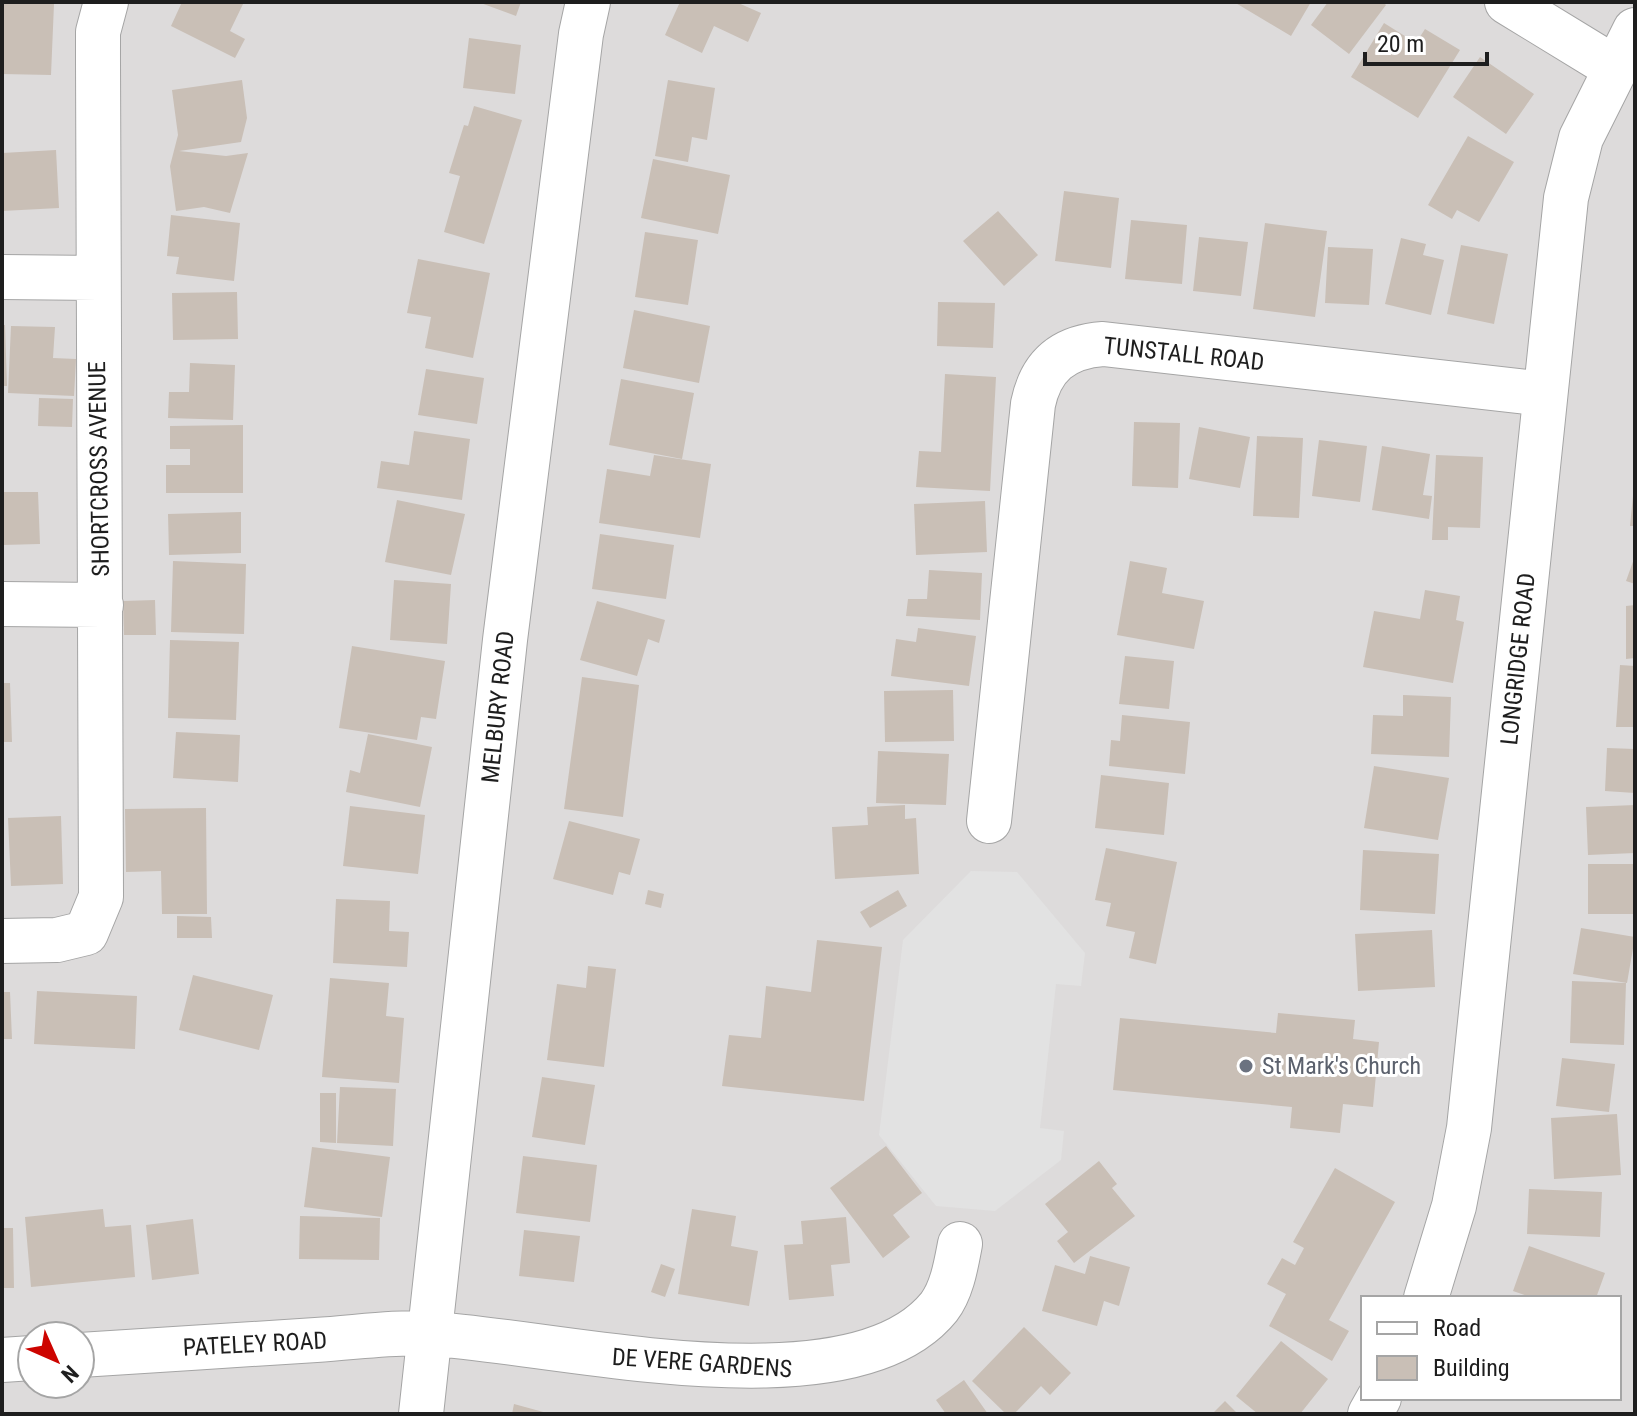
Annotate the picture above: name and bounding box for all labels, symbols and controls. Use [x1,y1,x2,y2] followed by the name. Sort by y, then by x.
[1365,16,1487,66] scale bar
[1377,30,1424,58] text: 20 m
[1102,332,1266,376] street label: TUNSTALL ROAD
[83,361,115,577] street label: SHORTCROSS AVENUE
[1495,572,1541,746] street label: LONGRIDGE ROAD
[476,630,520,784] street label: MELBURY ROAD
[1262,1052,1421,1080] place label: St Mark's Church
[1237,1057,1255,1075] marker: St Mark's Church
[1361,1296,1621,1400] legend
[1433,1314,1481,1342] text: Road
[16,1320,96,1400] north arrow
[182,1326,328,1362] street label: PATELEY ROAD
[611,1343,793,1383] street label: DE VERE GARDENS
[1433,1354,1510,1382] text: Building
[56,1360,83,1387] text: N

